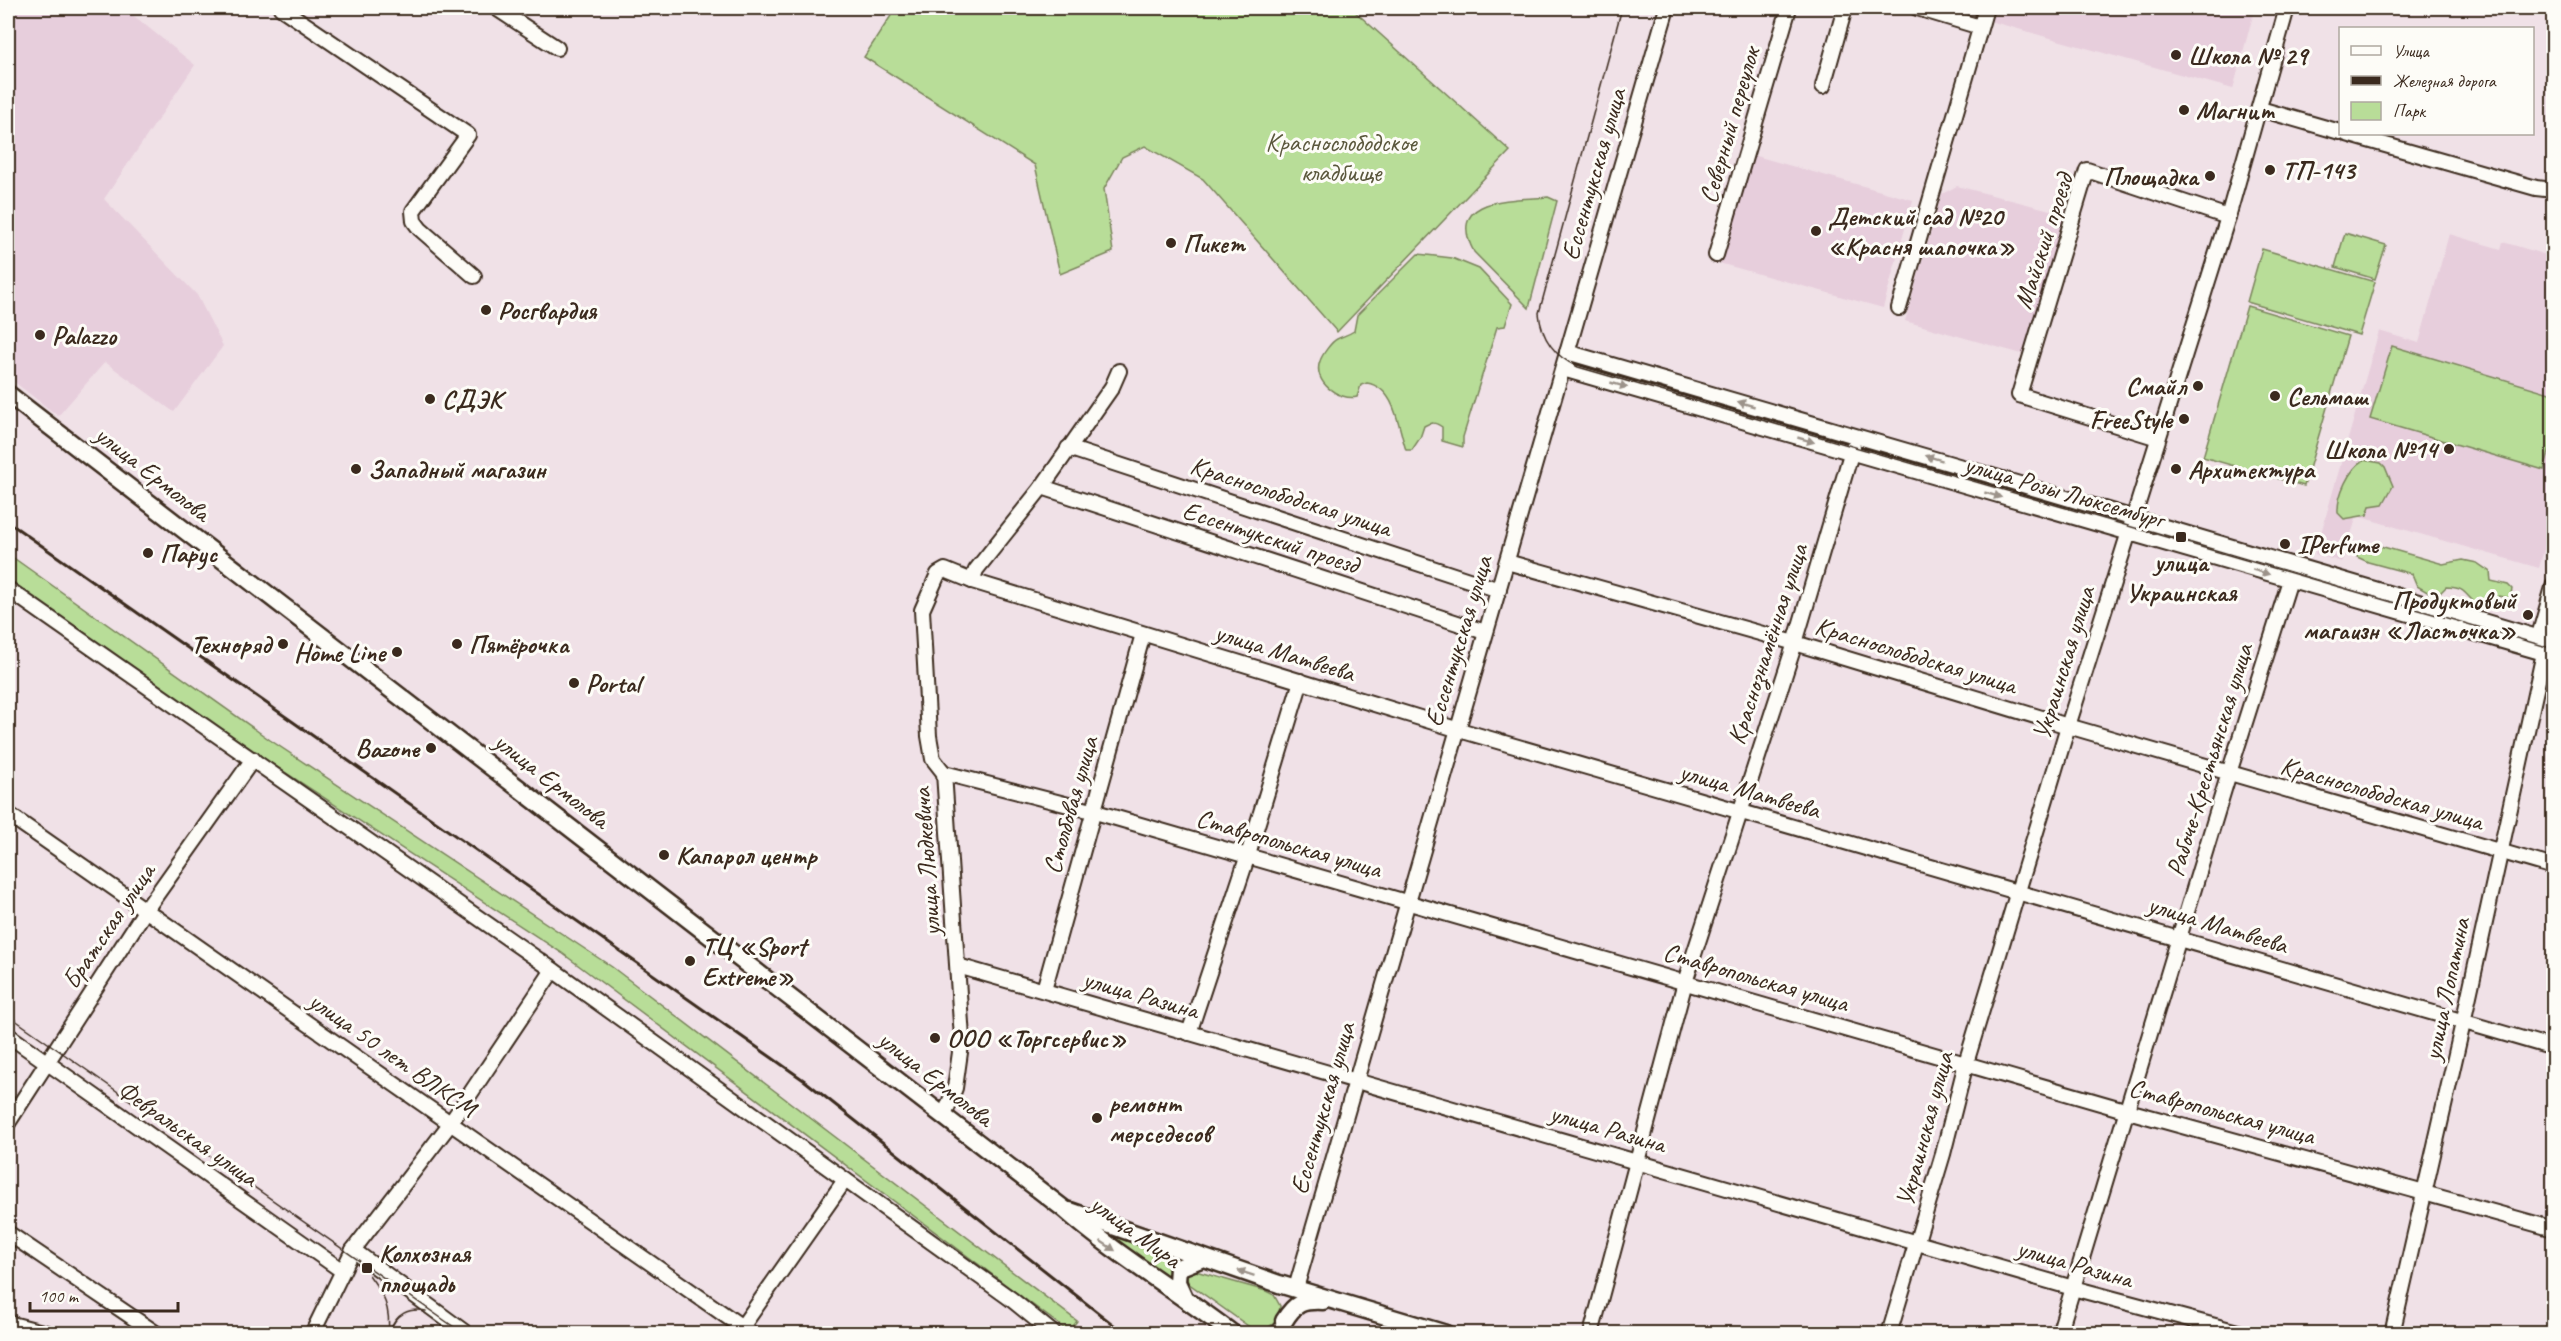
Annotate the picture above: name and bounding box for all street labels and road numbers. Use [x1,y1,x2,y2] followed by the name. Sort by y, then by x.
[1691,41,1768,207] street label: Северный переулок
[1553,83,1634,264] street label: Ессентукская улица
[2006,167,2082,313] street label: Майский проезд
[87,417,219,530] street label: улица Ермолова
[1959,447,2170,537] street label: улица Розы Люксембург
[1186,449,1398,545] street label: Краснослободская улица
[1179,493,1366,582] street label: Ессентукский проезд
[1720,538,1817,749] street label: Краснознамённая улица
[1417,550,1501,730] street label: Ессентукская улица
[2025,581,2103,744] street label: Украинская улица
[1811,609,2023,702] street label: Краснослободская улица
[1209,615,1360,690] street label: улица Матвеева
[2158,638,2261,880] street label: Рабоче-Крестьянская улица
[486,724,618,837] street label: улица Ермолова
[1035,731,1106,878] street label: Столбовая улица
[2277,749,2489,839] street label: Краснослободская улица
[1674,754,1825,827] street label: улица Матвеева
[905,785,948,939] street label: улица Людкевича
[1193,801,1387,886] street label: Ставропольская улица
[54,855,164,995] street label: Братская улица
[2142,887,2293,962] street label: улица Матвеева
[2415,913,2478,1065] street label: улица Лопатина
[1660,935,1854,1020] street label: Ставропольская улица
[1077,962,1205,1027] street label: улица Разина
[301,983,485,1126] street label: улица 50 лет ВЛКСМ
[1282,1017,1363,1198] street label: Ессентукская улица
[870,1022,1002,1135] street label: улица Ермолова
[1888,1047,1961,1210] street label: Украинская улица
[2126,1071,2320,1153] street label: Ставропольская улица
[111,1073,266,1195] street label: Февральская улица
[1544,1096,1672,1161] street label: улица Разина
[1082,1186,1189,1276] street label: улица Мира
[2011,1231,2139,1296] street label: улица Разина

